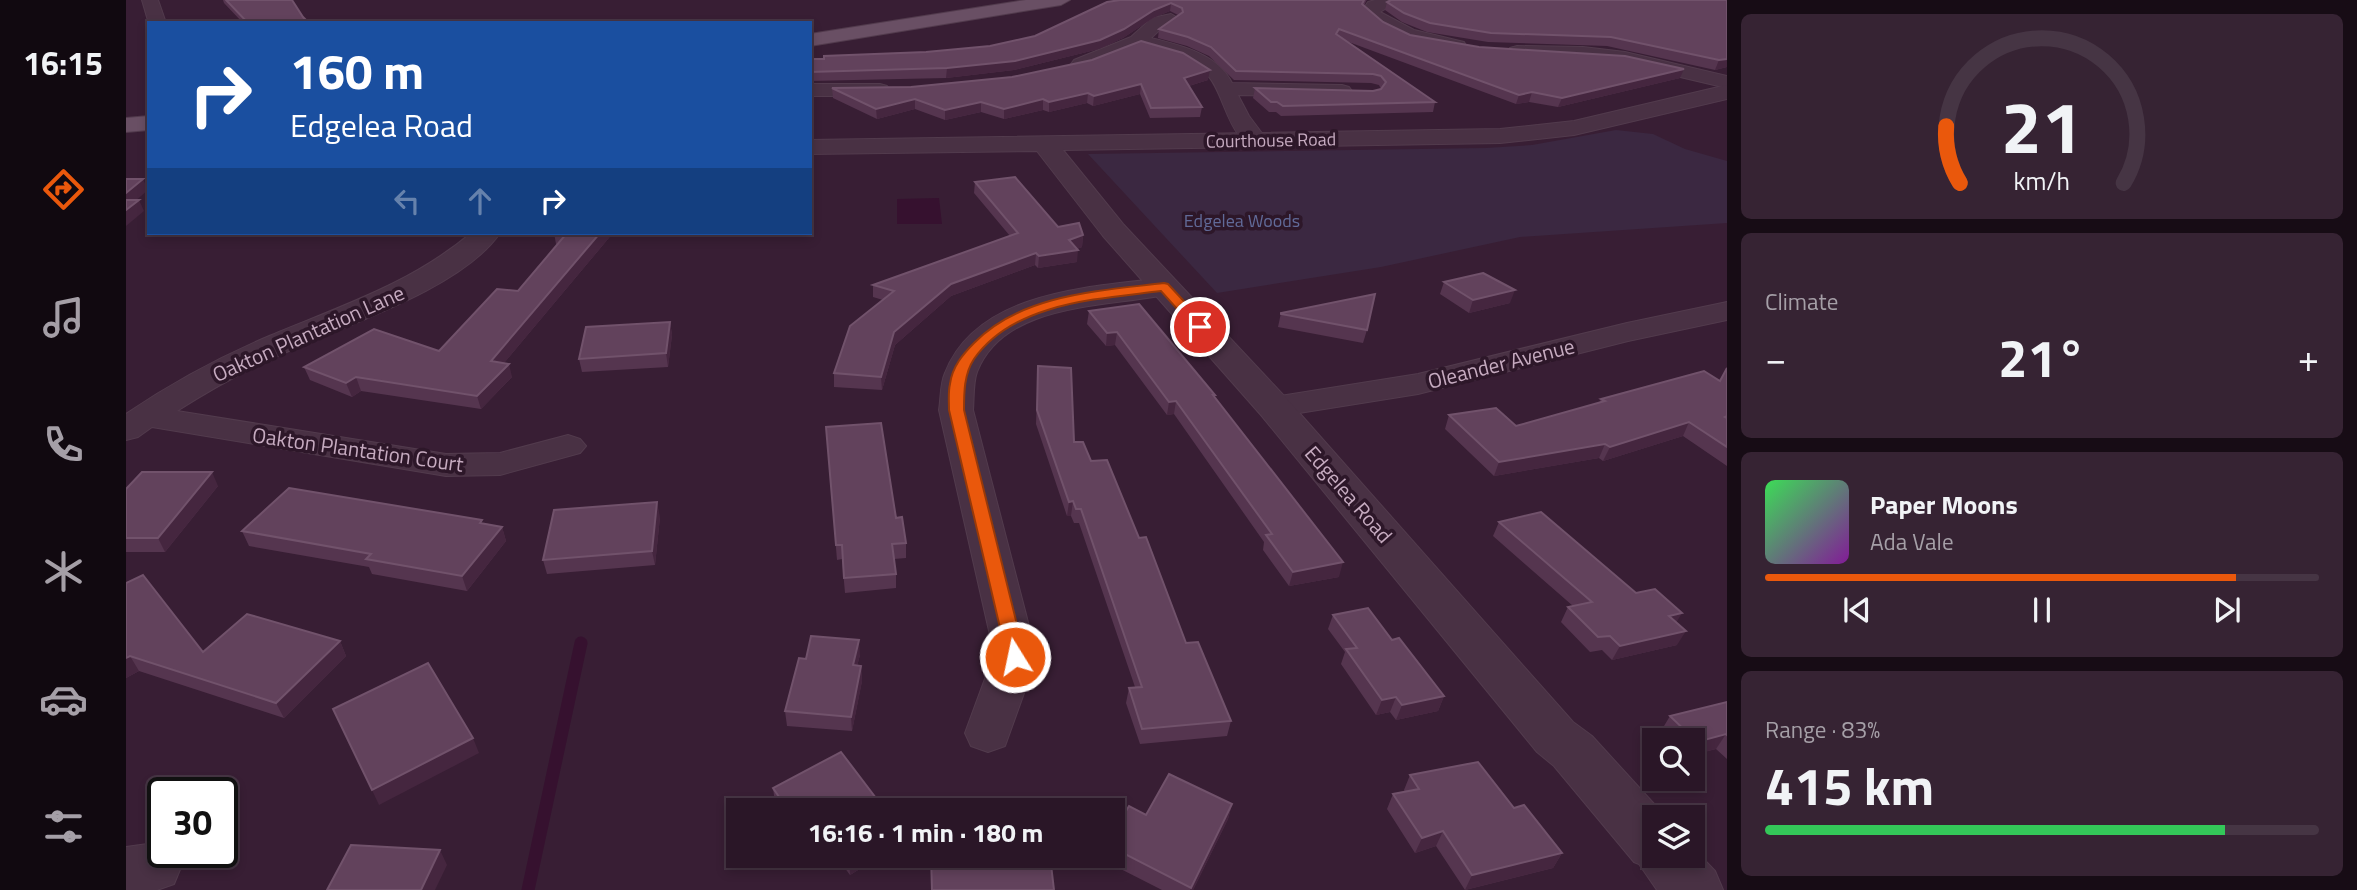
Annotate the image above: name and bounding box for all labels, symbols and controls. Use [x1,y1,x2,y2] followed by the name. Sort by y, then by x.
[290,33,424,108] text: 160 m
[23,39,103,87] text: 16:15
[175,49,266,140] icon: right
[2001,71,2083,181] text: 21
[290,101,473,149] text: Edgelea Road
[1206,125,1336,155] street label: Courthouse Road
[2014,161,2070,199] text: km/h
[39,165,88,214] icon: directions
[388,182,426,220] icon: left
[461,182,499,220] icon: ahead
[534,182,572,220] icon: right
[1184,207,1300,234] park label: Edgelea Woods
[207,276,409,390] street label: Oakton Plantation Lane
[1765,284,1838,319] text: Climate
[39,293,88,342] icon: music
[1170,297,1230,357] pin
[1181,308,1219,346] icon: arrive
[1998,318,2086,397] text: 21°
[1424,329,1578,397] street label: Oleander Avenue
[1765,329,1786,387] text: −
[2298,329,2319,387] text: +
[250,418,466,480] street label: Oakton Plantation Court
[39,420,88,469] icon: phone
[1298,438,1400,550] street label: Edgelea Road
[1870,485,2018,524] text: Paper Moons
[1870,524,1954,559] text: Ada Vale
[39,547,88,596] icon: climate
[1838,591,1876,629] icon: previous
[2023,591,2061,629] icon: pause
[2208,591,2246,629] icon: next
[978,620,1052,694] position arrow
[39,675,88,724] icon: car
[1765,712,1880,747] text: Range · 83%
[1642,728,1705,868] map controls
[1642,728,1705,791] button: search
[1765,746,1934,825] text: 415 km
[147,777,238,868] speed limit sign: 30
[39,802,88,851] icon: filters
[1642,805,1705,868] button: layers
[808,813,1043,852] text: 16:16 · 1 min · 180 m

